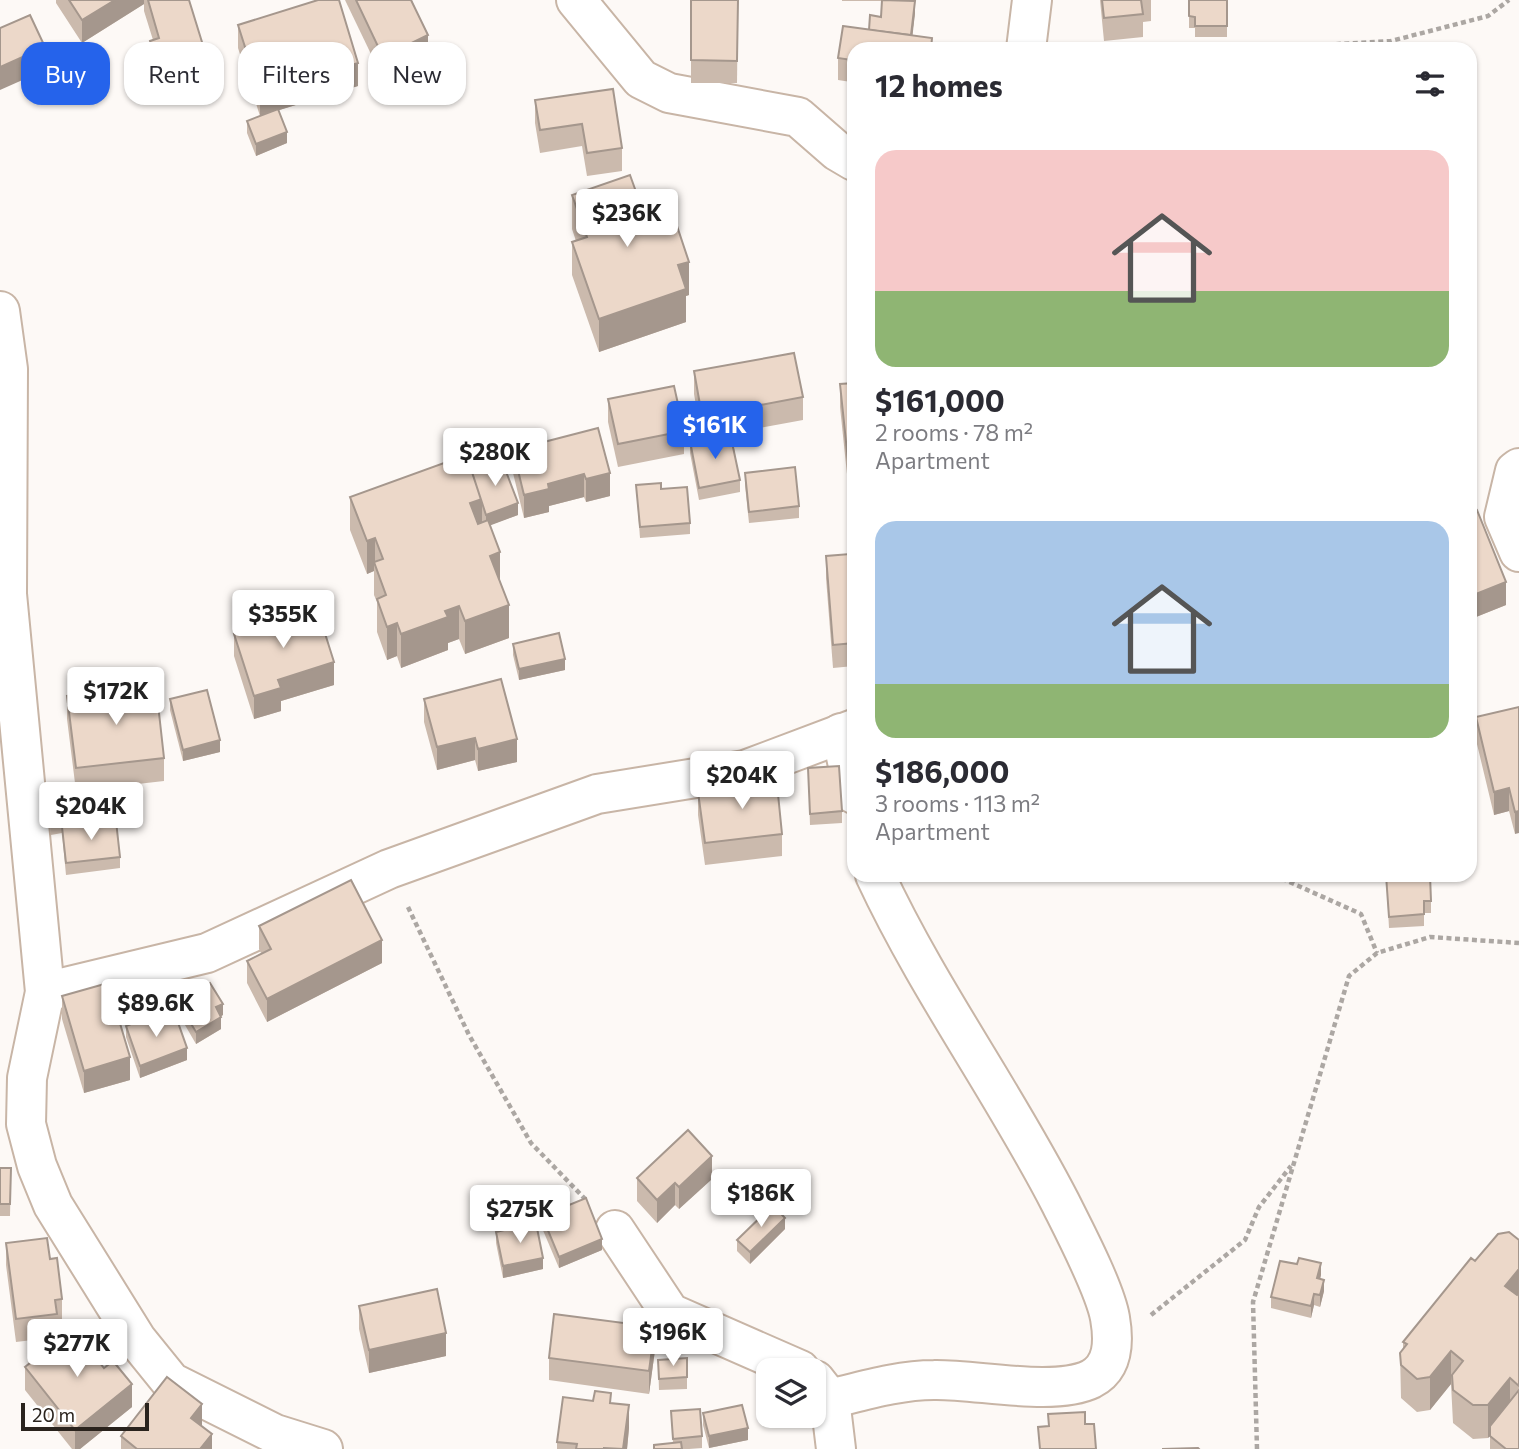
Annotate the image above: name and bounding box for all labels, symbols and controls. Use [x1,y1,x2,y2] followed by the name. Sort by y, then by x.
[21,42,110,105] chip: Buy
[124,42,224,105] chip: Rent
[238,42,354,105] chip: Filters
[368,42,466,105] chip: New
[1411,65,1449,103] icon: filters
[875,66,1003,103] text: 12 homes
[578,190,676,249] pin: $236K
[1099,195,1225,321] icon: home
[592,198,662,226] text: $236K
[875,381,1005,418] text: $161,000
[666,402,764,461] pin: $161K
[683,410,747,438] text: $161K
[875,418,1033,446] text: 2 rooms · 78 m²
[446,428,544,488] pin: $280K
[459,437,531,465] text: $280K
[875,446,990,474] text: Apartment
[1099,566,1225,692] icon: home
[234,590,332,650] pin: $355K
[248,599,318,627] text: $355K
[67,668,165,727] pin: $172K
[83,676,149,704] text: $172K
[693,752,791,811] pin: $204K
[875,752,1009,789] text: $186,000
[706,760,778,788] text: $204K
[42,782,140,842] pin: $204K
[875,789,1040,817] text: 3 rooms · 113 m²
[55,791,127,819] text: $204K
[875,817,990,845] text: Apartment
[99,979,213,1039] pin: $89.6K
[117,988,195,1016] text: $89.6K
[712,1170,810,1229] pin: $186K
[727,1178,795,1206] text: $186K
[471,1186,569,1245] pin: $275K
[486,1194,554,1222] text: $275K
[624,1308,722,1368] pin: $196K
[639,1317,707,1345] text: $196K
[28,1320,126,1379] pin: $277K
[43,1328,111,1356] text: $277K
[756,1358,826,1428] map controls
[756,1358,826,1428] button: layers
[21,1400,149,1432] scale bar
[32,1403,75,1426] text: 20 m

